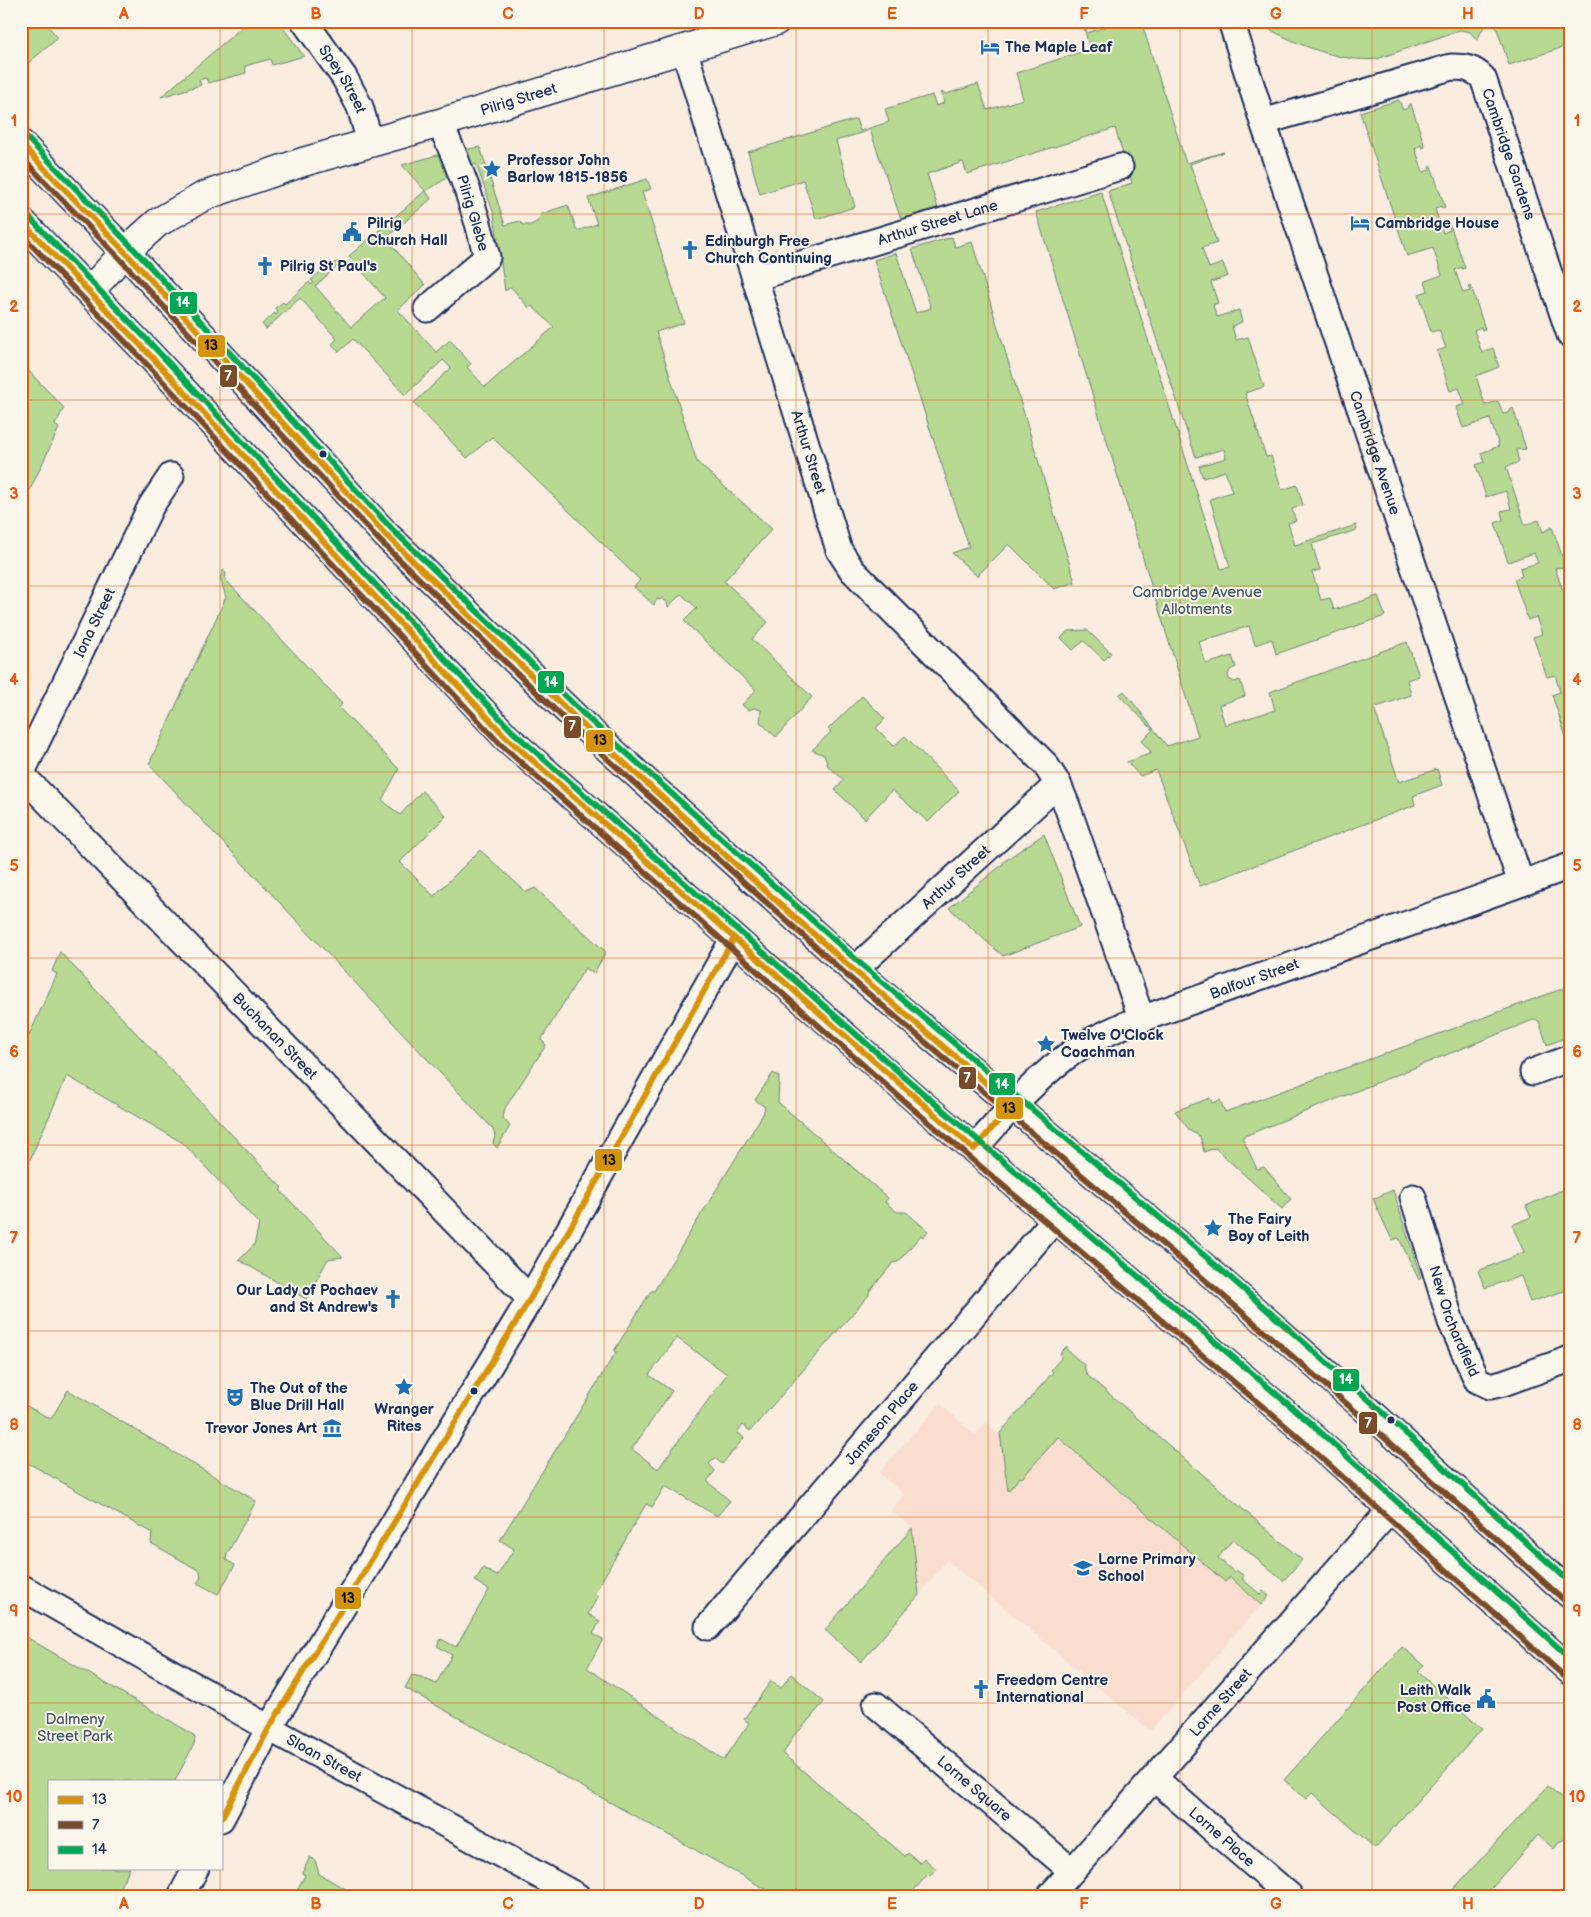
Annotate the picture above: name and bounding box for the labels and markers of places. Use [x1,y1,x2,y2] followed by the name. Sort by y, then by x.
[979,36,1001,58] hotel icon: The Maple Leaf
[1005,38,1113,57] place label: The Maple Leaf
[507,151,628,187] place label: Professor John Barlow 1815-1856
[481,158,503,180] place icon: Professor John Barlow 1815-1856
[1349,212,1371,234] hotel icon: Cambridge House
[367,214,448,250] place label: Pilrig Church Hall
[1375,214,1499,233] place label: Cambridge House
[341,221,363,243] public building icon: Pilrig Church Hall
[705,232,832,268] place label: Edinburgh Free Church Continuing
[679,239,701,261] church icon: Edinburgh Free Church Continuing
[254,255,276,277] church icon: Pilrig St Paul's
[280,257,377,276] place label: Pilrig St Paul's
[318,449,328,459] unlabelled marker
[1061,1026,1164,1062] place label: Twelve O'Clock Coachman
[1035,1033,1057,1055] place icon: Twelve O'Clock Coachman
[1228,1210,1310,1246] place label: The Fairy Boy of Leith
[1202,1217,1224,1239] place icon: The Fairy Boy of Leith
[236,1281,379,1317] place label: Our Lady of Pochaev and St Andrew's
[382,1288,404,1310] church icon: Our Lady of Pochaev and St Andrew's
[393,1376,415,1398] place icon: Wranger Rites
[250,1379,348,1415] place label: The Out of the Blue Drill Hall
[224,1386,246,1408] theatre icon: The Out of the Blue Drill Hall
[469,1386,479,1396] unlabelled marker
[374,1400,435,1436] place label: Wranger Rites
[1386,1415,1396,1425] unlabelled marker
[321,1417,343,1439] museum icon: Trevor Jones Art
[205,1419,317,1438] place label: Trevor Jones Art
[1098,1550,1196,1586] place label: Lorne Primary School
[1072,1557,1094,1579] school or university icon: Lorne Primary School
[996,1671,1108,1707] place label: Freedom Centre International
[970,1678,992,1700] church icon: Freedom Centre International
[1397,1681,1471,1717] place label: Leith Walk Post Office
[1475,1688,1497,1710] public building icon: Leith Walk Post Office

